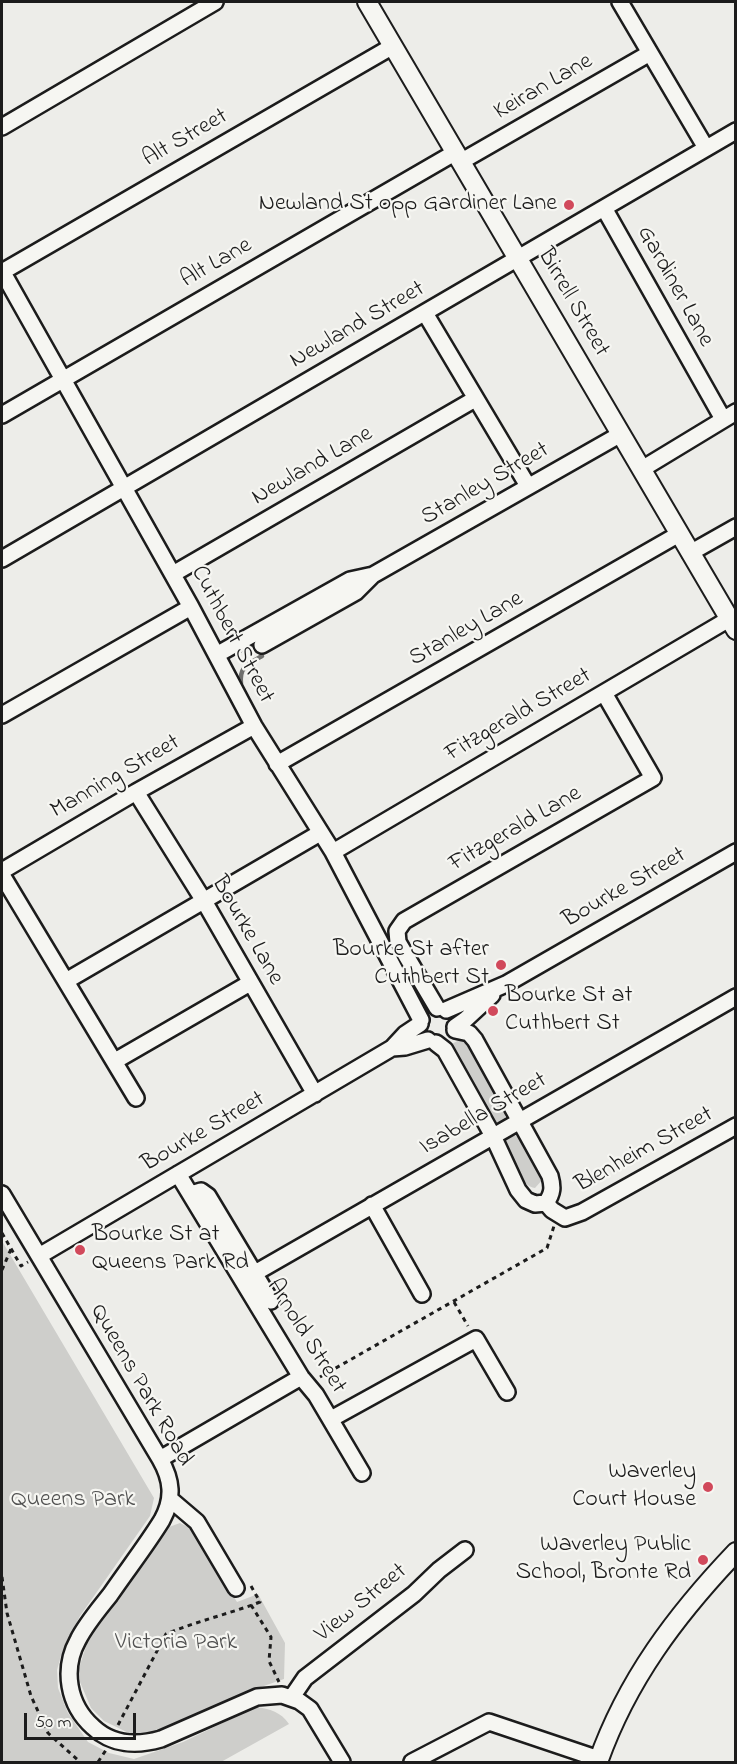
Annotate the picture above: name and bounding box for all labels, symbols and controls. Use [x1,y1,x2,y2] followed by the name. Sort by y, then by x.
[489,48,599,128] street label: Keiran Lane
[138,103,234,175] street label: Alt Street
[259,191,557,219] place label: Newland St opp Gardiner Lane
[562,198,576,212] marker: Newland St opp Gardiner Lane
[629,222,719,352] street label: Gardiner Lane
[176,232,258,296] street label: Alt Lane
[529,244,615,362] street label: Birrell Street
[285,276,431,376] street label: Newland Street
[247,421,379,513] street label: Newland Lane
[417,437,555,533] street label: Stanley Street
[183,561,279,709] street label: Cuthbert Street
[405,586,529,674] street label: Stanley Lane
[441,663,597,769] street label: Fitzgerald Street
[46,729,186,827] street label: Manning Street
[445,781,587,879] street label: Fitzgerald Lane
[558,842,692,936] street label: Bourke Street
[203,871,289,991] street label: Bourke Lane
[333,937,489,993] place label: Bourke St after Cuthbert St
[494,958,508,972] marker: Bourke St after Cuthbert St
[505,983,632,1039] place label: Bourke St at Cuthbert St
[486,1004,500,1018] marker: Bourke St at Cuthbert St
[415,1067,553,1163] street label: Isabella Street
[137,1086,271,1180] street label: Bourke Street
[571,1101,719,1201] street label: Blenheim Street
[92,1222,249,1278] place label: Bourke St at Queens Park Rd
[73,1243,87,1257] marker: Bourke St at Queens Park Rd
[258,1274,352,1400] street label: Arnold Street
[82,1300,198,1472] street label: Queens Park Road
[572,1459,696,1515] place label: Waverley Court House
[701,1480,715,1494] marker: Waverley Court House
[11,1487,135,1515] park label: Queens Park
[516,1532,691,1588] place label: Waverley Public School, Bronte Rd
[696,1553,710,1567] marker: Waverley Public School, Bronte Rd
[310,1558,414,1650] street label: View Street
[115,1630,237,1658] park label: Victoria Park
[27,1701,140,1739] scale bar
[35,1710,72,1736] text: 50 m

